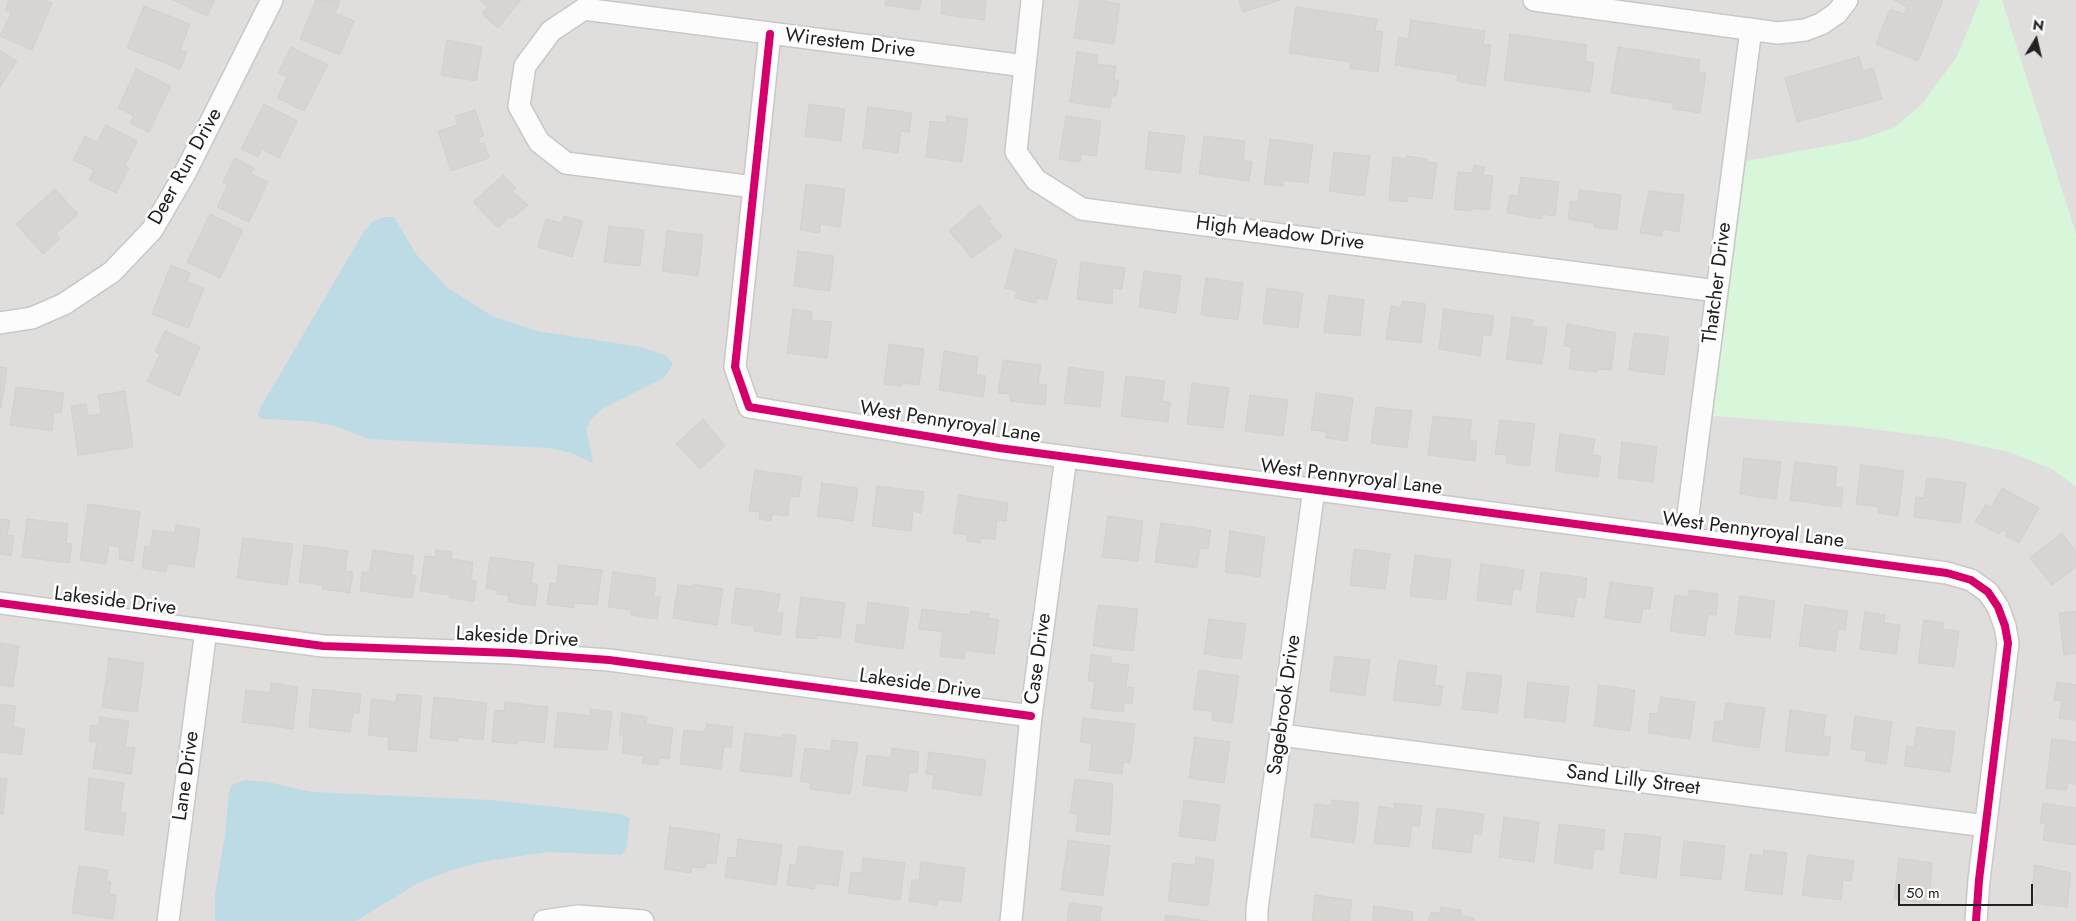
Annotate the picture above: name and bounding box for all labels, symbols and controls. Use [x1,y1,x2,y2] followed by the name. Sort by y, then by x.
[2031,14,2045,36] text: N
[2011,15,2061,65] north arrow
[783,24,917,64] street label: Wirestem Drive
[144,104,228,230] street label: Deer Run Drive
[1194,212,1366,256] street label: High Meadow Drive
[1699,221,1737,345] street label: Thatcher Drive
[858,397,1042,449] street label: West Pennyroyal Lane
[1259,455,1443,501] street label: West Pennyroyal Lane
[1661,508,1845,554] street label: West Pennyroyal Lane
[53,583,177,621] street label: Lakeside Drive
[1021,612,1057,706] street label: Case Drive
[455,623,579,653] street label: Lakeside Drive
[1263,633,1307,777] street label: Sagebrook Drive
[858,665,982,705] street label: Lakeside Drive
[169,730,205,822] street label: Lane Drive
[1565,761,1701,801] street label: Sand Lilly Street
[1901,874,2036,906] scale bar
[1906,882,1940,904] text: 50 m

